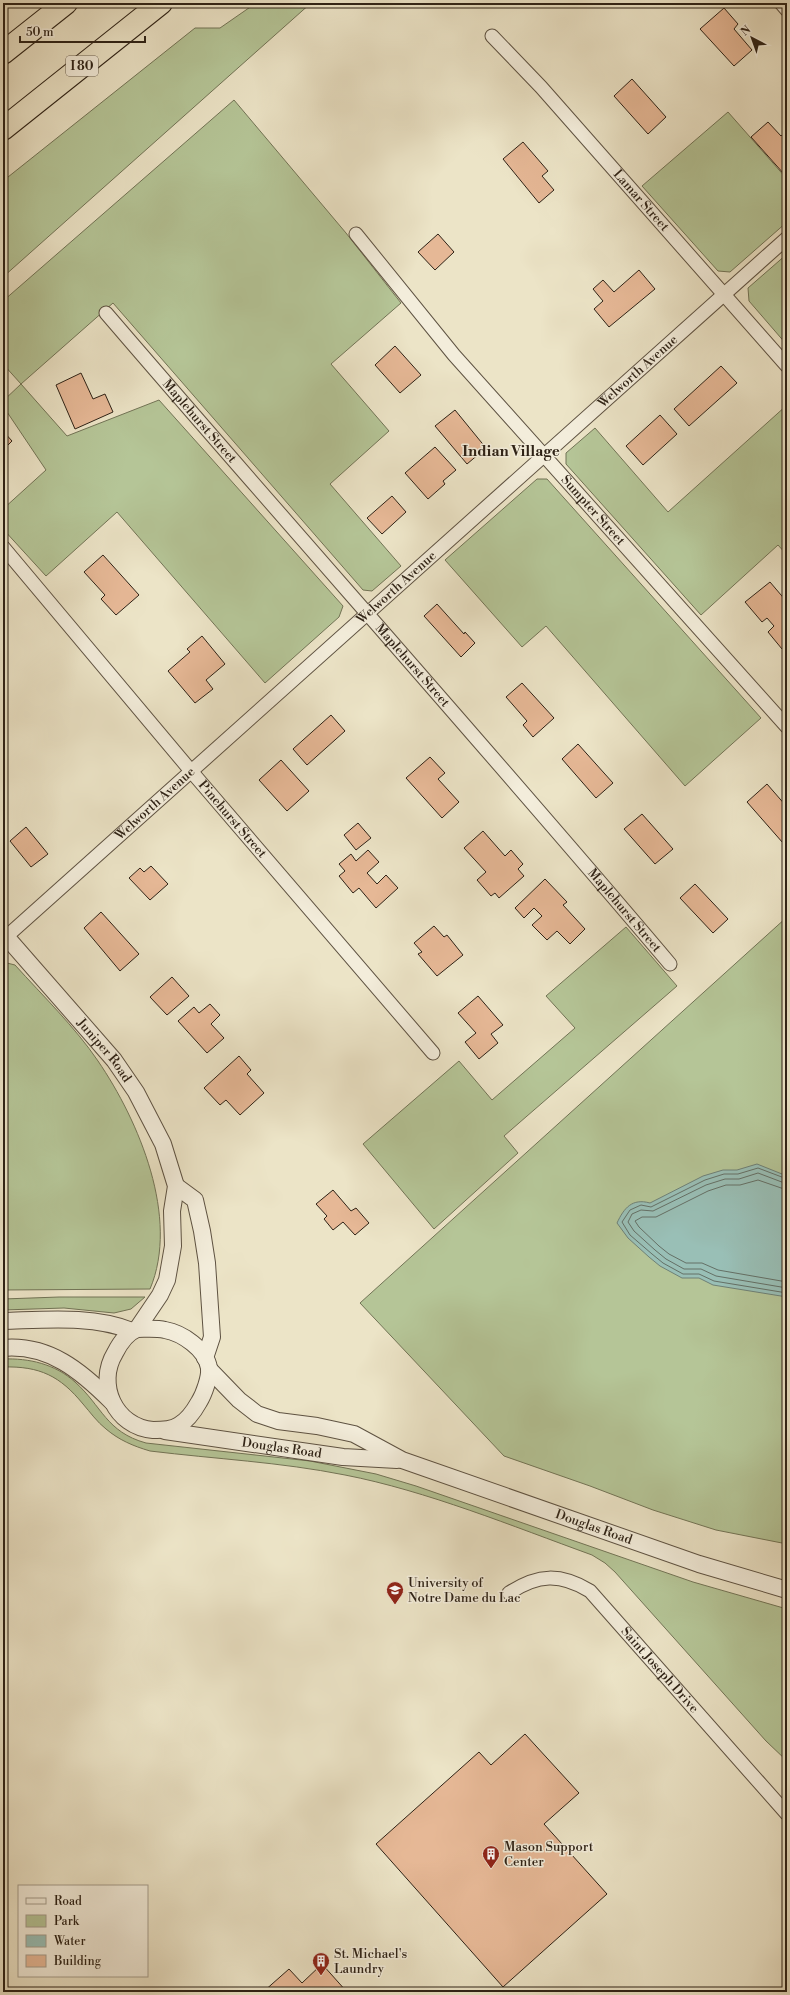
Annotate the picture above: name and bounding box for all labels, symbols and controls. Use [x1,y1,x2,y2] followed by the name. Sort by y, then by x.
[20,18,145,44] scale bar
[732,18,772,58] north arrow
[738,23,754,39] text: N
[26,25,54,40] text: 50 m
[66,56,98,76] road number: I 80
[610,166,673,235] street label: Lamar Street
[594,331,681,412] street label: Welworth Avenue
[159,376,240,467] street label: Maplehurst Street
[462,442,560,461] district label: Indian Village
[557,472,629,549] street label: Sumpter Street
[353,547,440,628] street label: Welworth Avenue
[372,620,453,711] street label: Maplehurst Street
[111,763,199,844] street label: Welworth Avenue
[195,777,270,861] street label: Pinehurst Street
[584,865,665,956] street label: Maplehurst Street
[73,1014,135,1086] street label: Juniper Road
[241,1434,323,1462] street label: Douglas Road
[553,1506,635,1548] street label: Douglas Road
[408,1575,521,1606] place label: University of Notre Dame du Lac
[385,1580,405,1605] school or university icon: University of Notre Dame du Lac
[617,1623,702,1717] street label: Saint Joseph Drive
[504,1839,594,1870] place label: Mason Support Center
[481,1844,501,1869] building icon: Mason Support Center
[18,1885,148,1977] legend
[54,1894,82,1909] text: Road
[54,1914,80,1929] text: Park
[53,1934,86,1949] text: Water
[334,1946,408,1977] place label: St. Michael's Laundry
[311,1951,331,1976] building icon: St. Michael's Laundry
[53,1954,102,1969] text: Building

